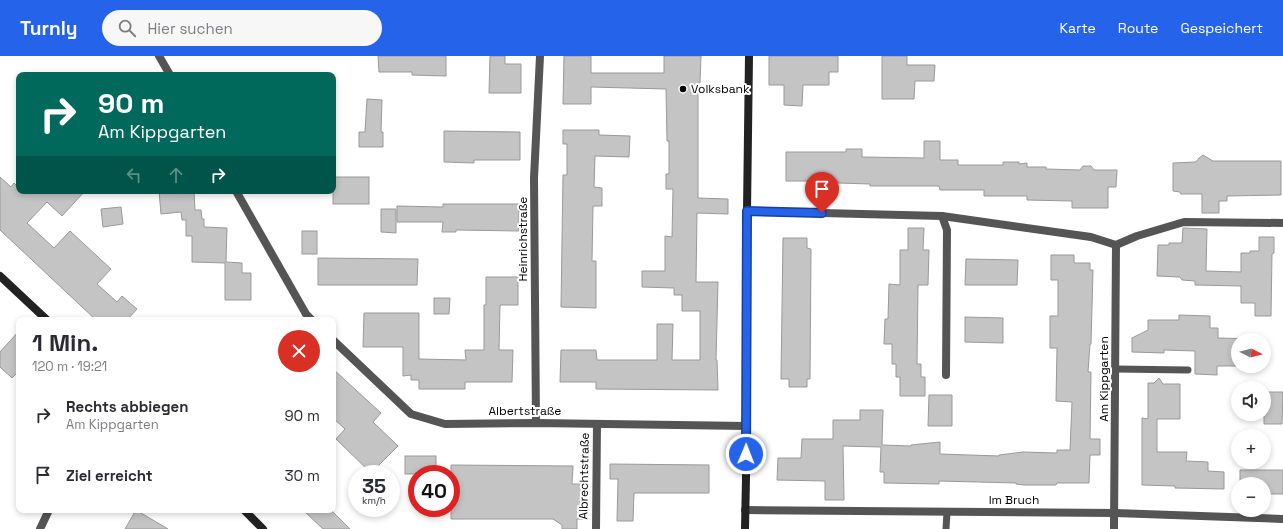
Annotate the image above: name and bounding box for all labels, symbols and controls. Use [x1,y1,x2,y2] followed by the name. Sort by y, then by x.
[102,10,382,46] search box
[20,16,78,41] text: Turnly
[116,17,138,39] icon: search
[148,19,233,38] text: Hier suchen
[1060,19,1096,37] text: Karte
[1118,19,1158,37] text: Route
[1180,19,1263,37] text: Gespeichert
[691,81,750,97] place label: Volksbank
[678,84,688,94] marker: Volksbank
[98,85,164,121] text: 90 m
[32,88,84,140] icon: right
[98,120,226,143] text: Am Kippgarten
[123,164,145,186] icon: left
[165,164,187,186] icon: ahead
[207,164,229,186] icon: right
[805,172,839,213] pin
[811,178,833,200] icon: arrive
[515,197,531,281] street label: Heinrichstraße
[32,327,98,358] text: 1 Min.
[278,330,320,372] button: close
[1231,333,1271,373] north arrow
[1231,333,1271,517] map controls
[1096,336,1112,422] street label: Am Kippgarten
[32,358,107,375] text: 120 m · 19:21
[1231,381,1271,421] button: sound
[66,397,188,416] text: Rechts abbiegen
[489,403,561,419] street label: Albertstraße
[32,404,54,426] icon: right
[284,406,320,425] text: 90 m
[66,416,159,433] text: Am Kippgarten
[1231,429,1271,469] button: +
[575,432,593,520] street label: Albrechtstraße
[725,433,767,475] position arrow
[32,464,54,486] icon: arrive
[408,465,460,517] speed limit sign: 40
[66,466,153,485] text: Ziel erreicht
[285,466,320,485] text: 30 m
[362,473,386,499] text: 35
[1231,477,1271,517] button: −
[989,492,1039,508] street label: Im Bruch
[362,494,386,507] text: km/h

